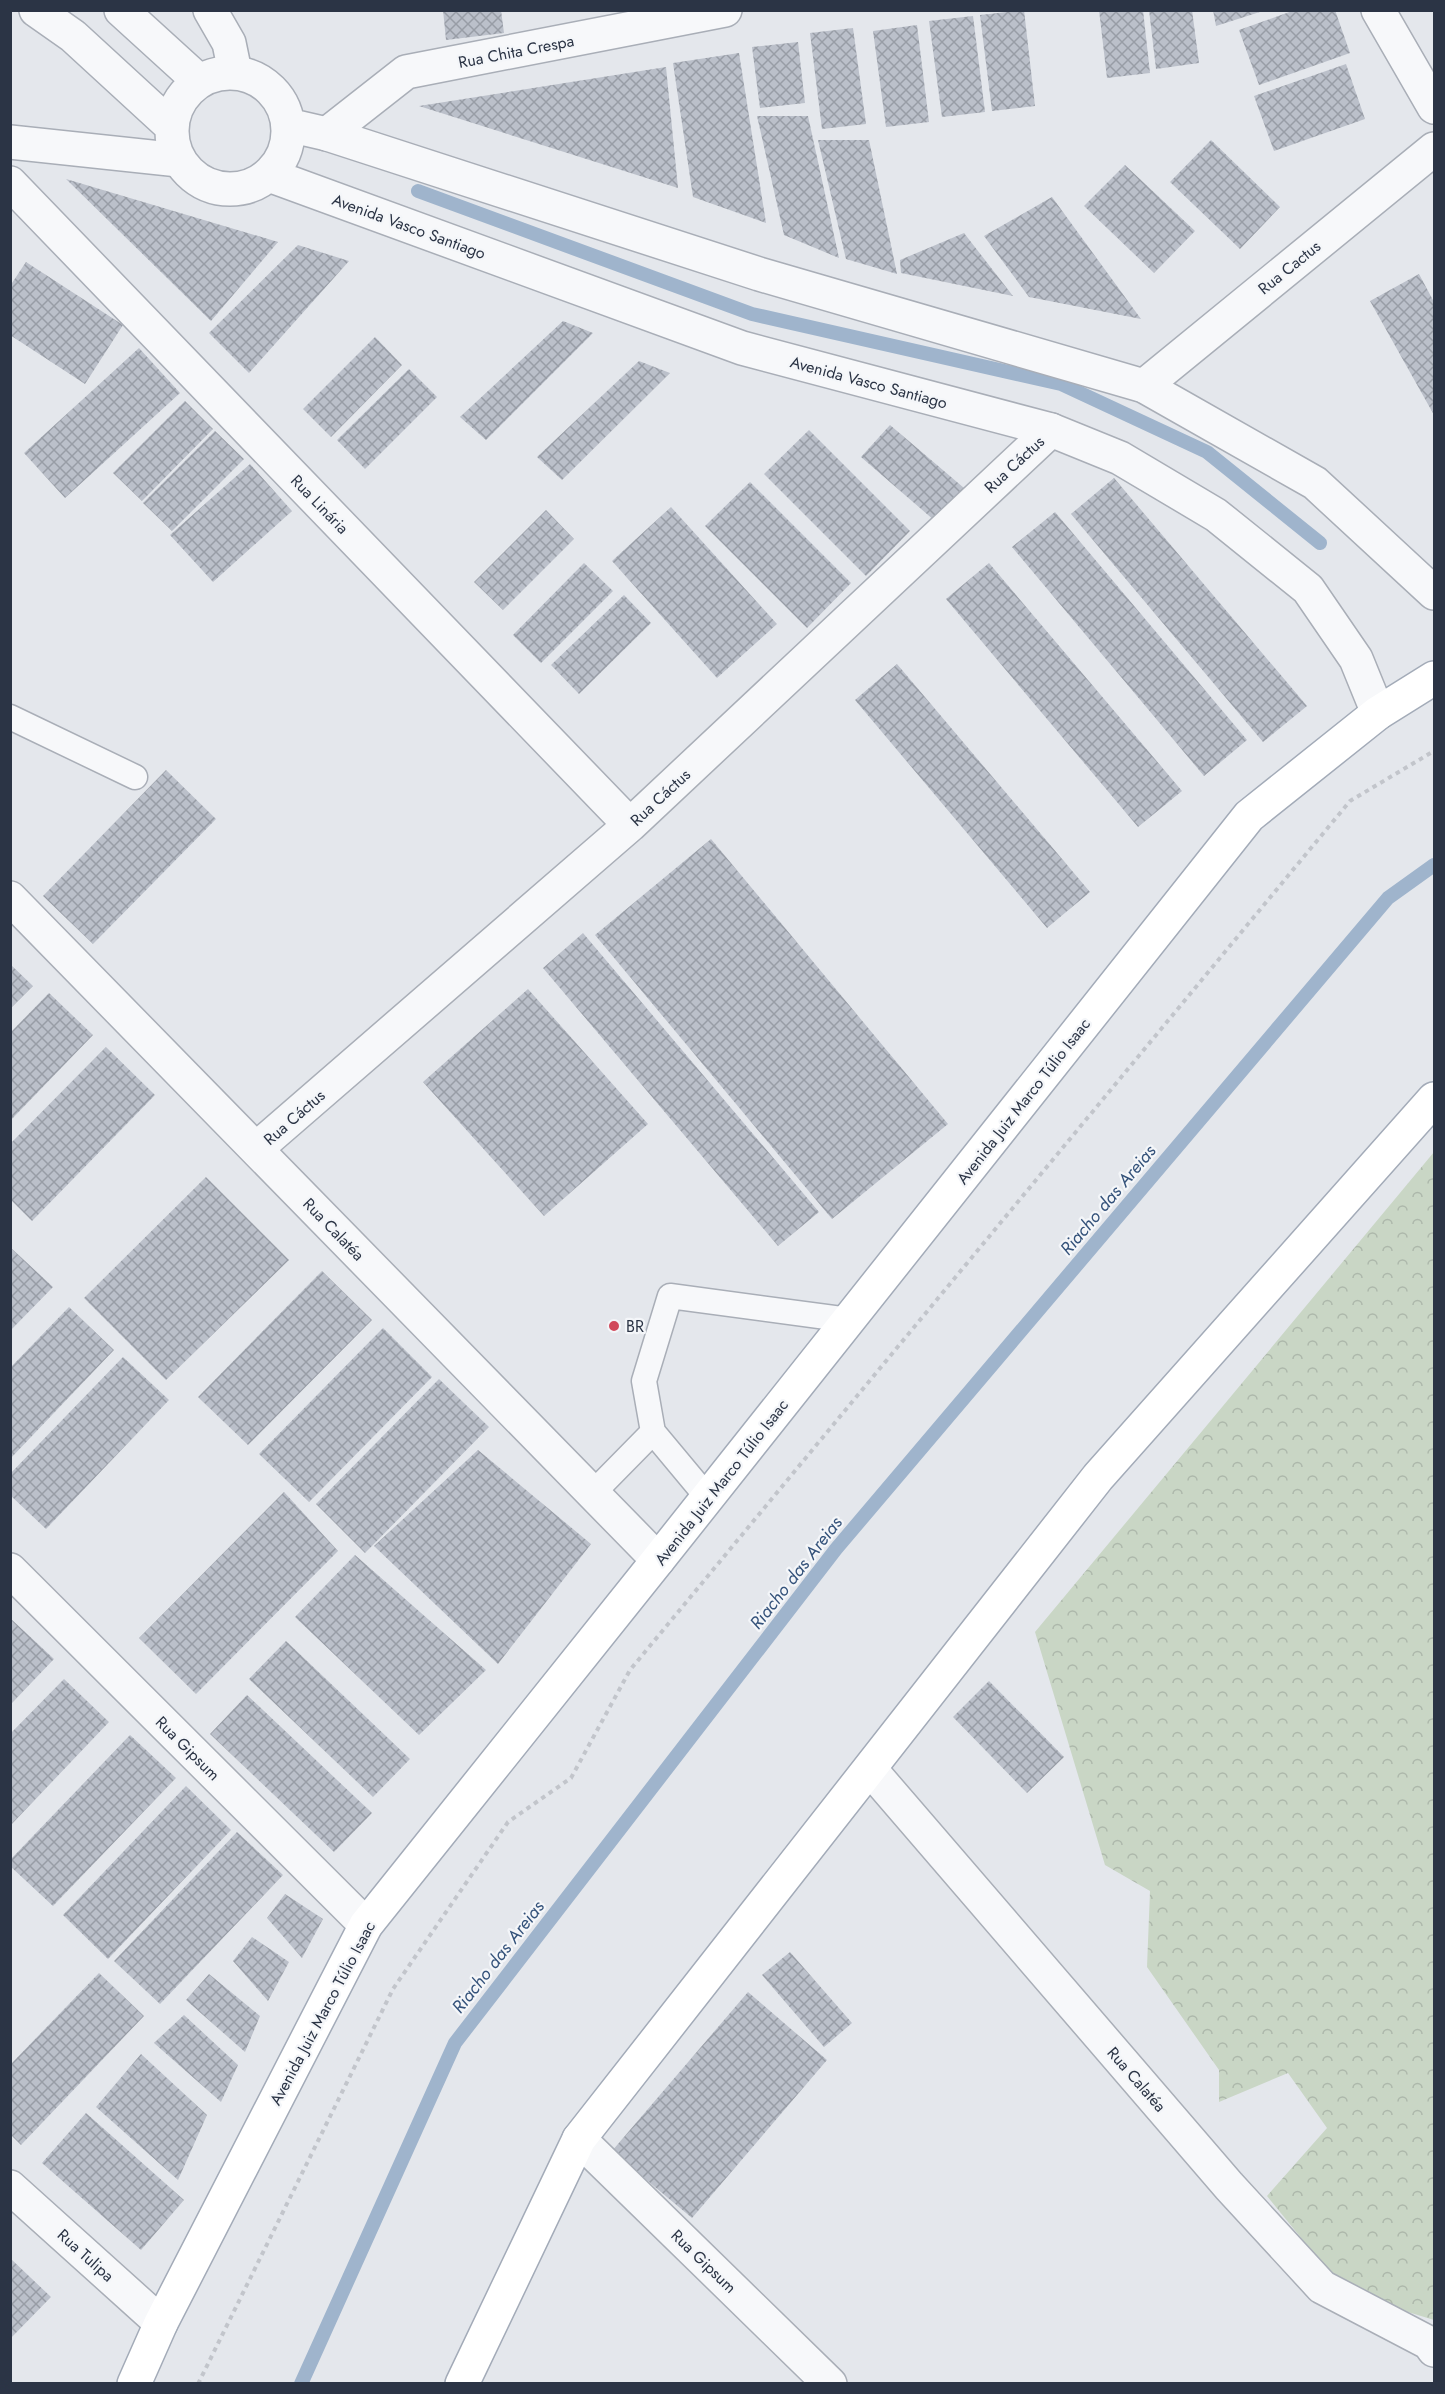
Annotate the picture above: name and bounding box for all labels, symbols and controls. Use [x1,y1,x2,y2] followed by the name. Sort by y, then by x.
[456,29,576,74] street label: Rua Chita Crespa
[329,188,489,265] street label: Avenida Vasco Santiago
[1253,235,1326,300] street label: Rua Cactus
[788,350,950,415] street label: Avenida Vasco Santiago
[979,430,1050,498] street label: Rua Cáctus
[285,469,354,539] street label: Rua Linária
[625,763,696,831] street label: Rua Cáctus
[951,1013,1096,1189] street label: Avenida Juiz Marco Túlio Isaac
[259,1084,330,1151] street label: Rua Cáctus
[1054,1138,1163,1261] water label: Riacho das Areias
[298,1193,370,1266] street label: Rua Calatéa
[626,1315,644,1338] place label: BR
[607,1319,621,1333] marker: BR
[649,1394,794,1570] street label: Avenida Juiz Marco Túlio Isaac
[744,1510,849,1635] water label: Riacho das Areias
[150,1711,225,1786] street label: Rua Gipsum
[446,1894,551,2019] water label: Riacho das Areias
[264,1917,381,2109] street label: Avenida Juiz Marco Túlio Isaac
[1102,2042,1171,2117] street label: Rua Calatéa
[52,2224,119,2287] street label: Rua Tulipa
[666,2224,741,2298] street label: Rua Gipsum

